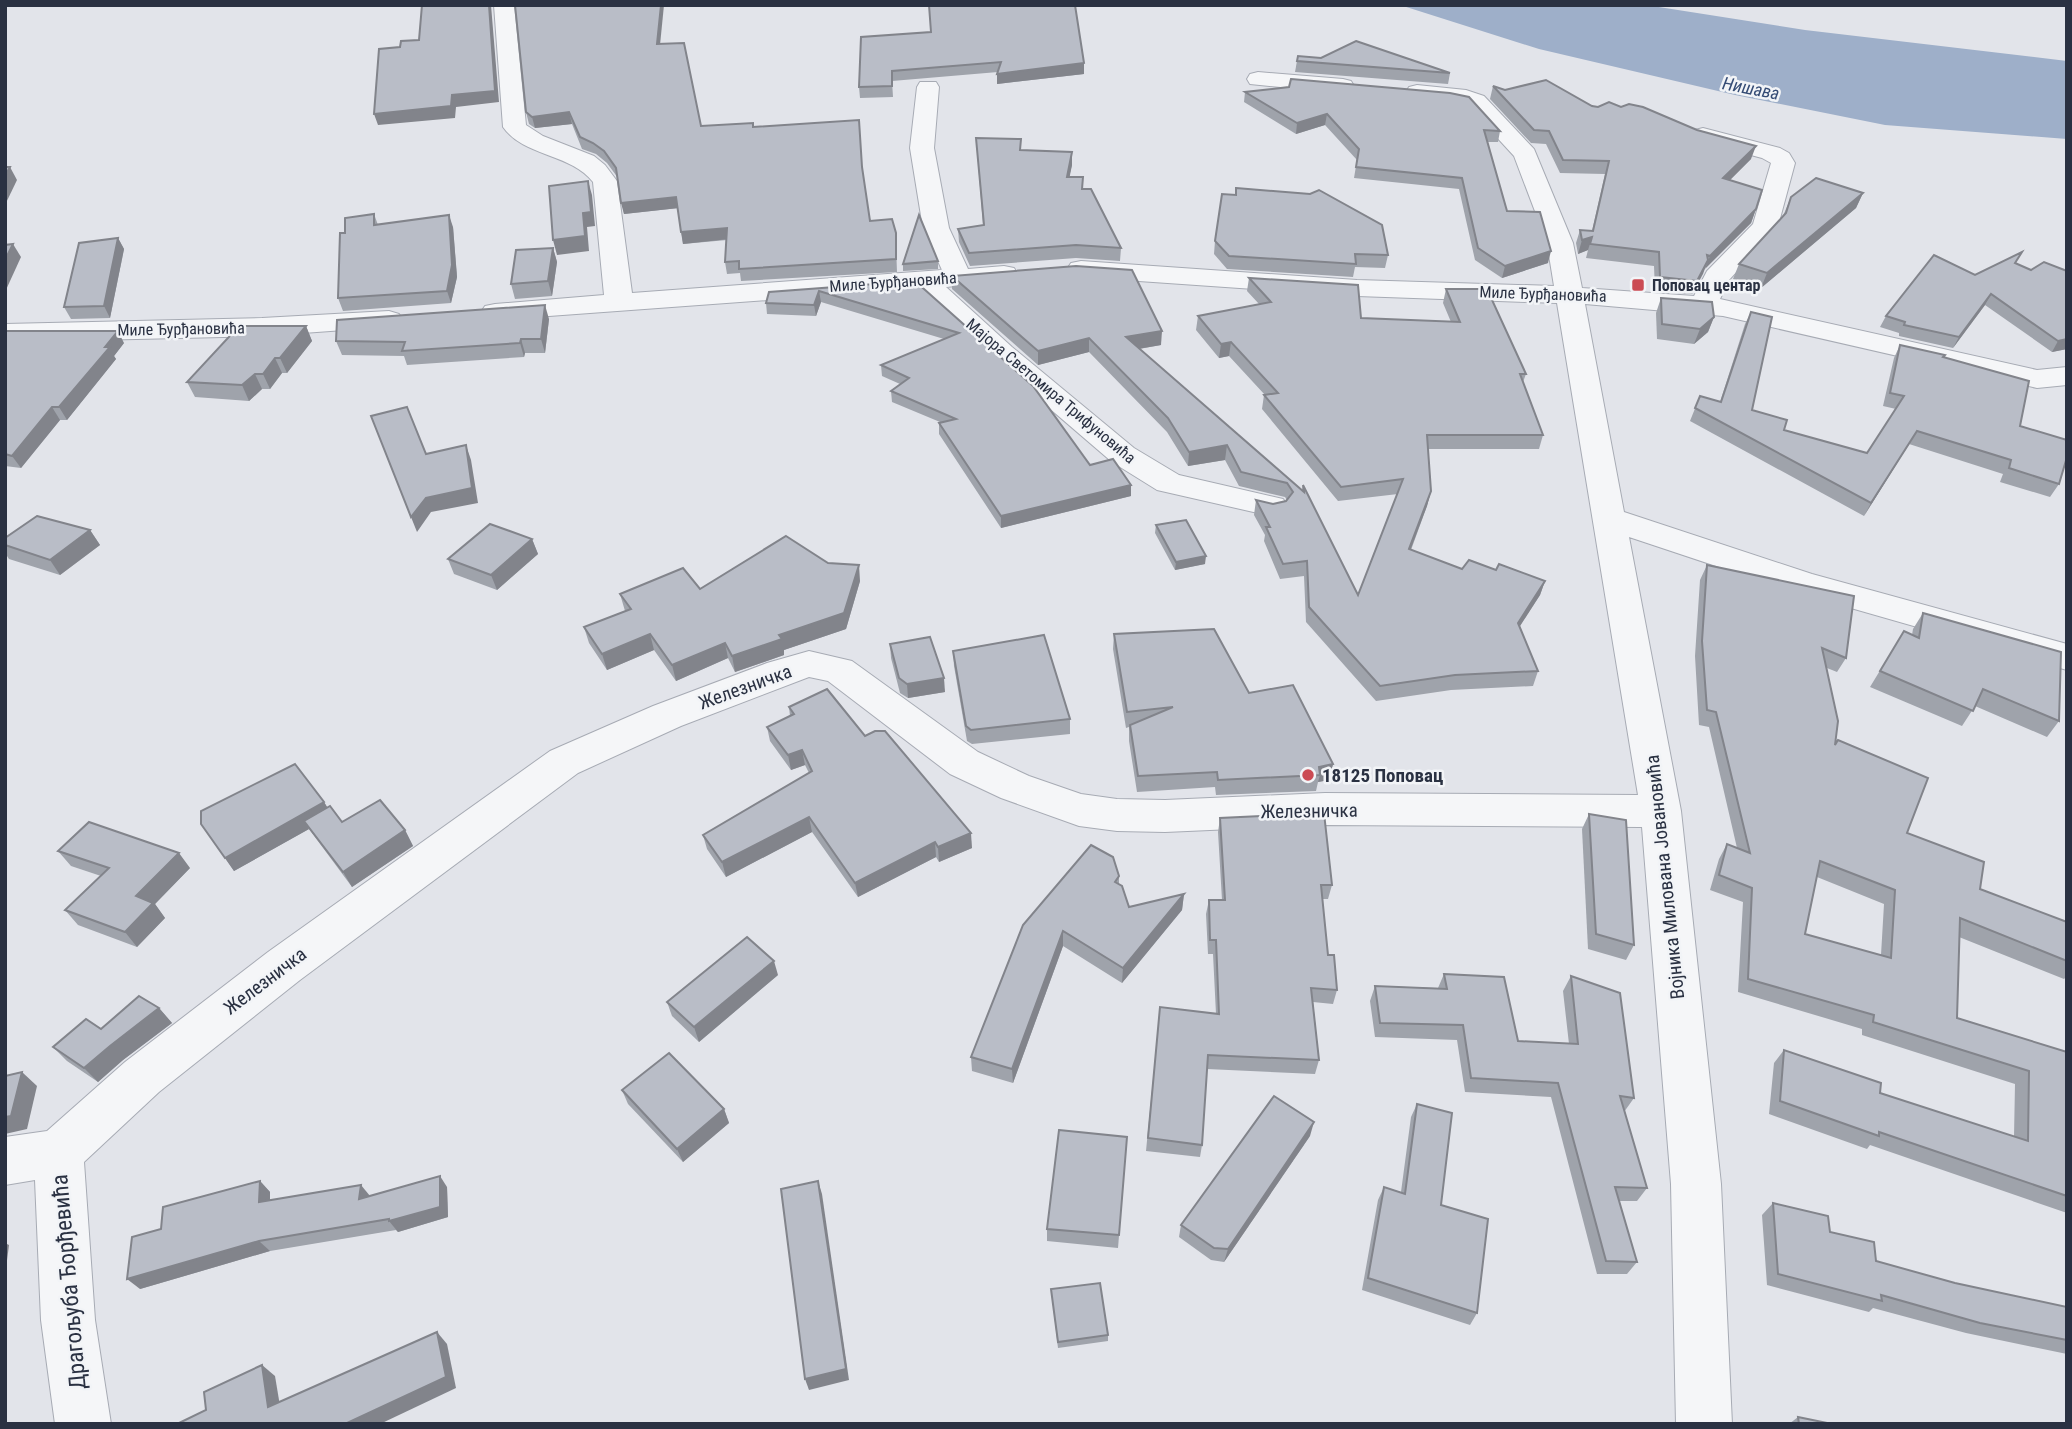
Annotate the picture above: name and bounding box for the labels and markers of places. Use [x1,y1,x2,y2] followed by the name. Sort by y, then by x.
[1652,276,1761,295] place label: Поповац центар
[1630,277,1646,293] marker: Поповац центар
[1322,764,1443,787] place label: 18125 Поповац
[1300,767,1316,783] marker: 18125 Поповац

